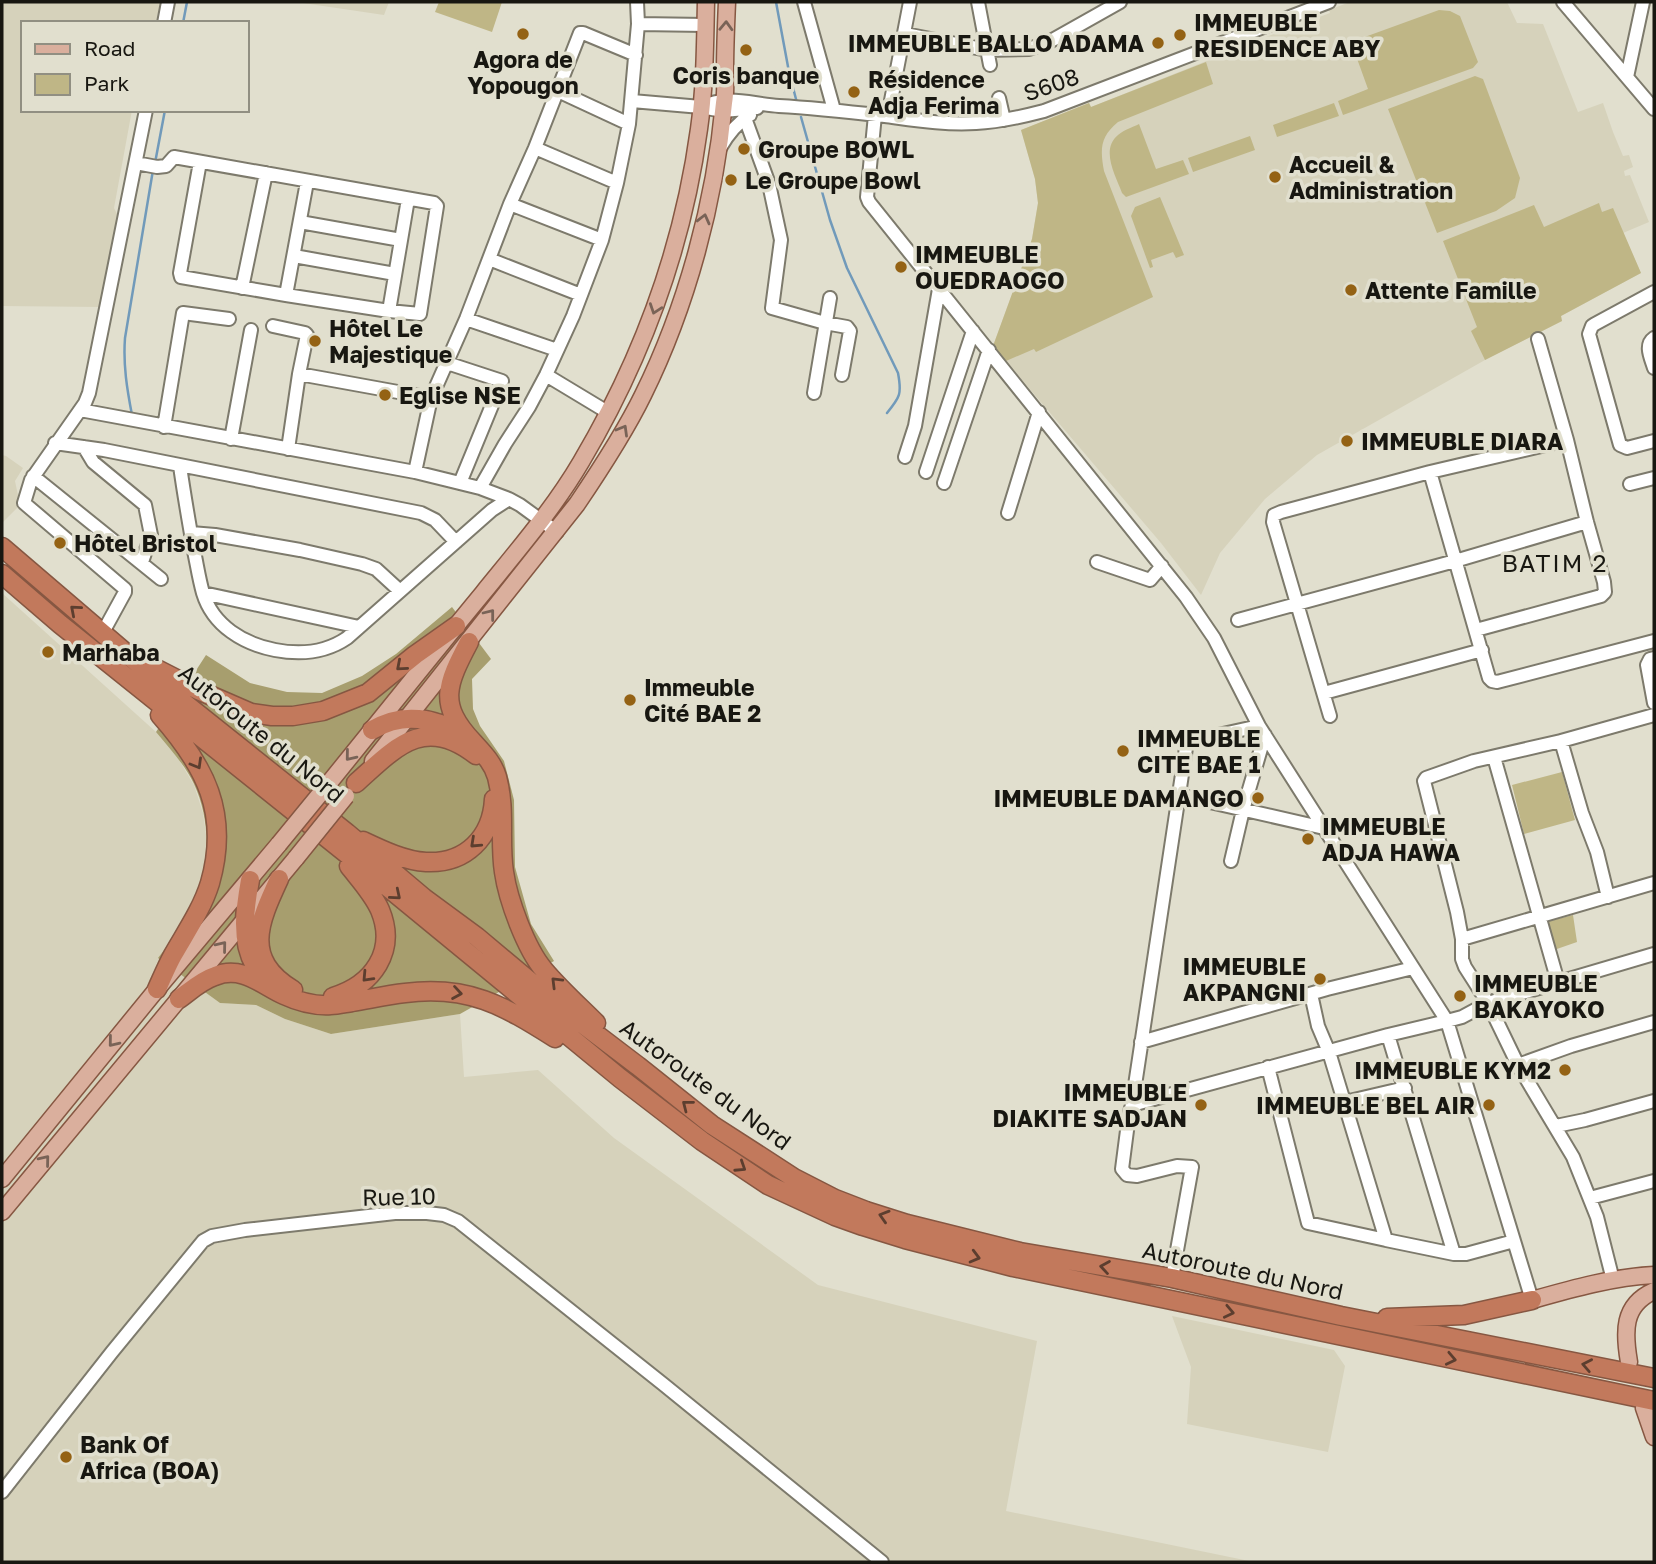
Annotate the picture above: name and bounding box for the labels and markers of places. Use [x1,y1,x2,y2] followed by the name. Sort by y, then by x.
[1194,8,1380,62] place label: IMMEUBLE RESIDENCE ABY
[515,26,531,42] marker: Agora de Yopougon
[1172,27,1188,43] marker: IMMEUBLE RESIDENCE ABY
[848,29,1145,57] place label: IMMEUBLE BALLO ADAMA
[1150,35,1166,51] marker: IMMEUBLE BALLO ADAMA
[738,42,754,58] marker: Coris banque
[467,45,579,99] place label: Agora de Yopougon
[673,61,819,89] place label: Coris banque
[868,65,999,119] place label: Résidence Adja Ferima
[846,84,862,100] marker: Résidence Adja Ferima
[758,135,914,163] place label: Groupe BOWL
[736,141,752,157] marker: Groupe BOWL
[1289,150,1453,204] place label: Accueil & Administration
[745,166,921,194] place label: Le Groupe Bowl
[1267,169,1283,185] marker: Accueil & Administration
[723,172,739,188] marker: Le Groupe Bowl
[915,240,1065,294] place label: IMMEUBLE OUEDRAOGO
[893,259,909,275] marker: IMMEUBLE OUEDRAOGO
[1365,276,1537,304] place label: Attente Famille
[1343,282,1359,298] marker: Attente Famille
[329,314,452,368] place label: Hôtel Le Majestique
[307,333,323,349] marker: Hôtel Le Majestique
[399,381,521,409] place label: Eglise NSE
[377,387,393,403] marker: Eglise NSE
[1361,427,1564,455] place label: IMMEUBLE DIARA
[1339,433,1355,449] marker: IMMEUBLE DIARA
[74,529,217,557] place label: Hôtel Bristol
[52,535,68,551] marker: Hôtel Bristol
[62,638,160,666] place label: Marhaba
[40,644,56,660] marker: Marhaba
[644,673,761,727] place label: Immeuble Cité BAE 2
[622,692,638,708] marker: Immeuble Cité BAE 2
[1137,724,1261,778] place label: IMMEUBLE CITE BAE 1
[1115,743,1131,759] marker: IMMEUBLE CITE BAE 1
[993,784,1244,812] place label: IMMEUBLE DAMANGO
[1250,790,1266,806] marker: IMMEUBLE DAMANGO
[1322,812,1461,866] place label: IMMEUBLE ADJA HAWA
[1300,831,1316,847] marker: IMMEUBLE ADJA HAWA
[1182,952,1306,1006] place label: IMMEUBLE AKPANGNI
[1474,969,1605,1023] place label: IMMEUBLE BAKAYOKO
[1312,971,1328,987] marker: IMMEUBLE AKPANGNI
[1452,988,1468,1004] marker: IMMEUBLE BAKAYOKO
[1354,1056,1551,1084] place label: IMMEUBLE KYM2
[1557,1062,1573,1078] marker: IMMEUBLE KYM2
[993,1078,1187,1132] place label: IMMEUBLE DIAKITE SADJAN
[1256,1091,1475,1119] place label: IMMEUBLE BEL AIR
[1193,1097,1209,1113] marker: IMMEUBLE DIAKITE SADJAN
[1481,1097,1497,1113] marker: IMMEUBLE BEL AIR
[80,1430,219,1484] place label: Bank Of Africa (BOA)
[58,1449,74,1465] marker: Bank Of Africa (BOA)

